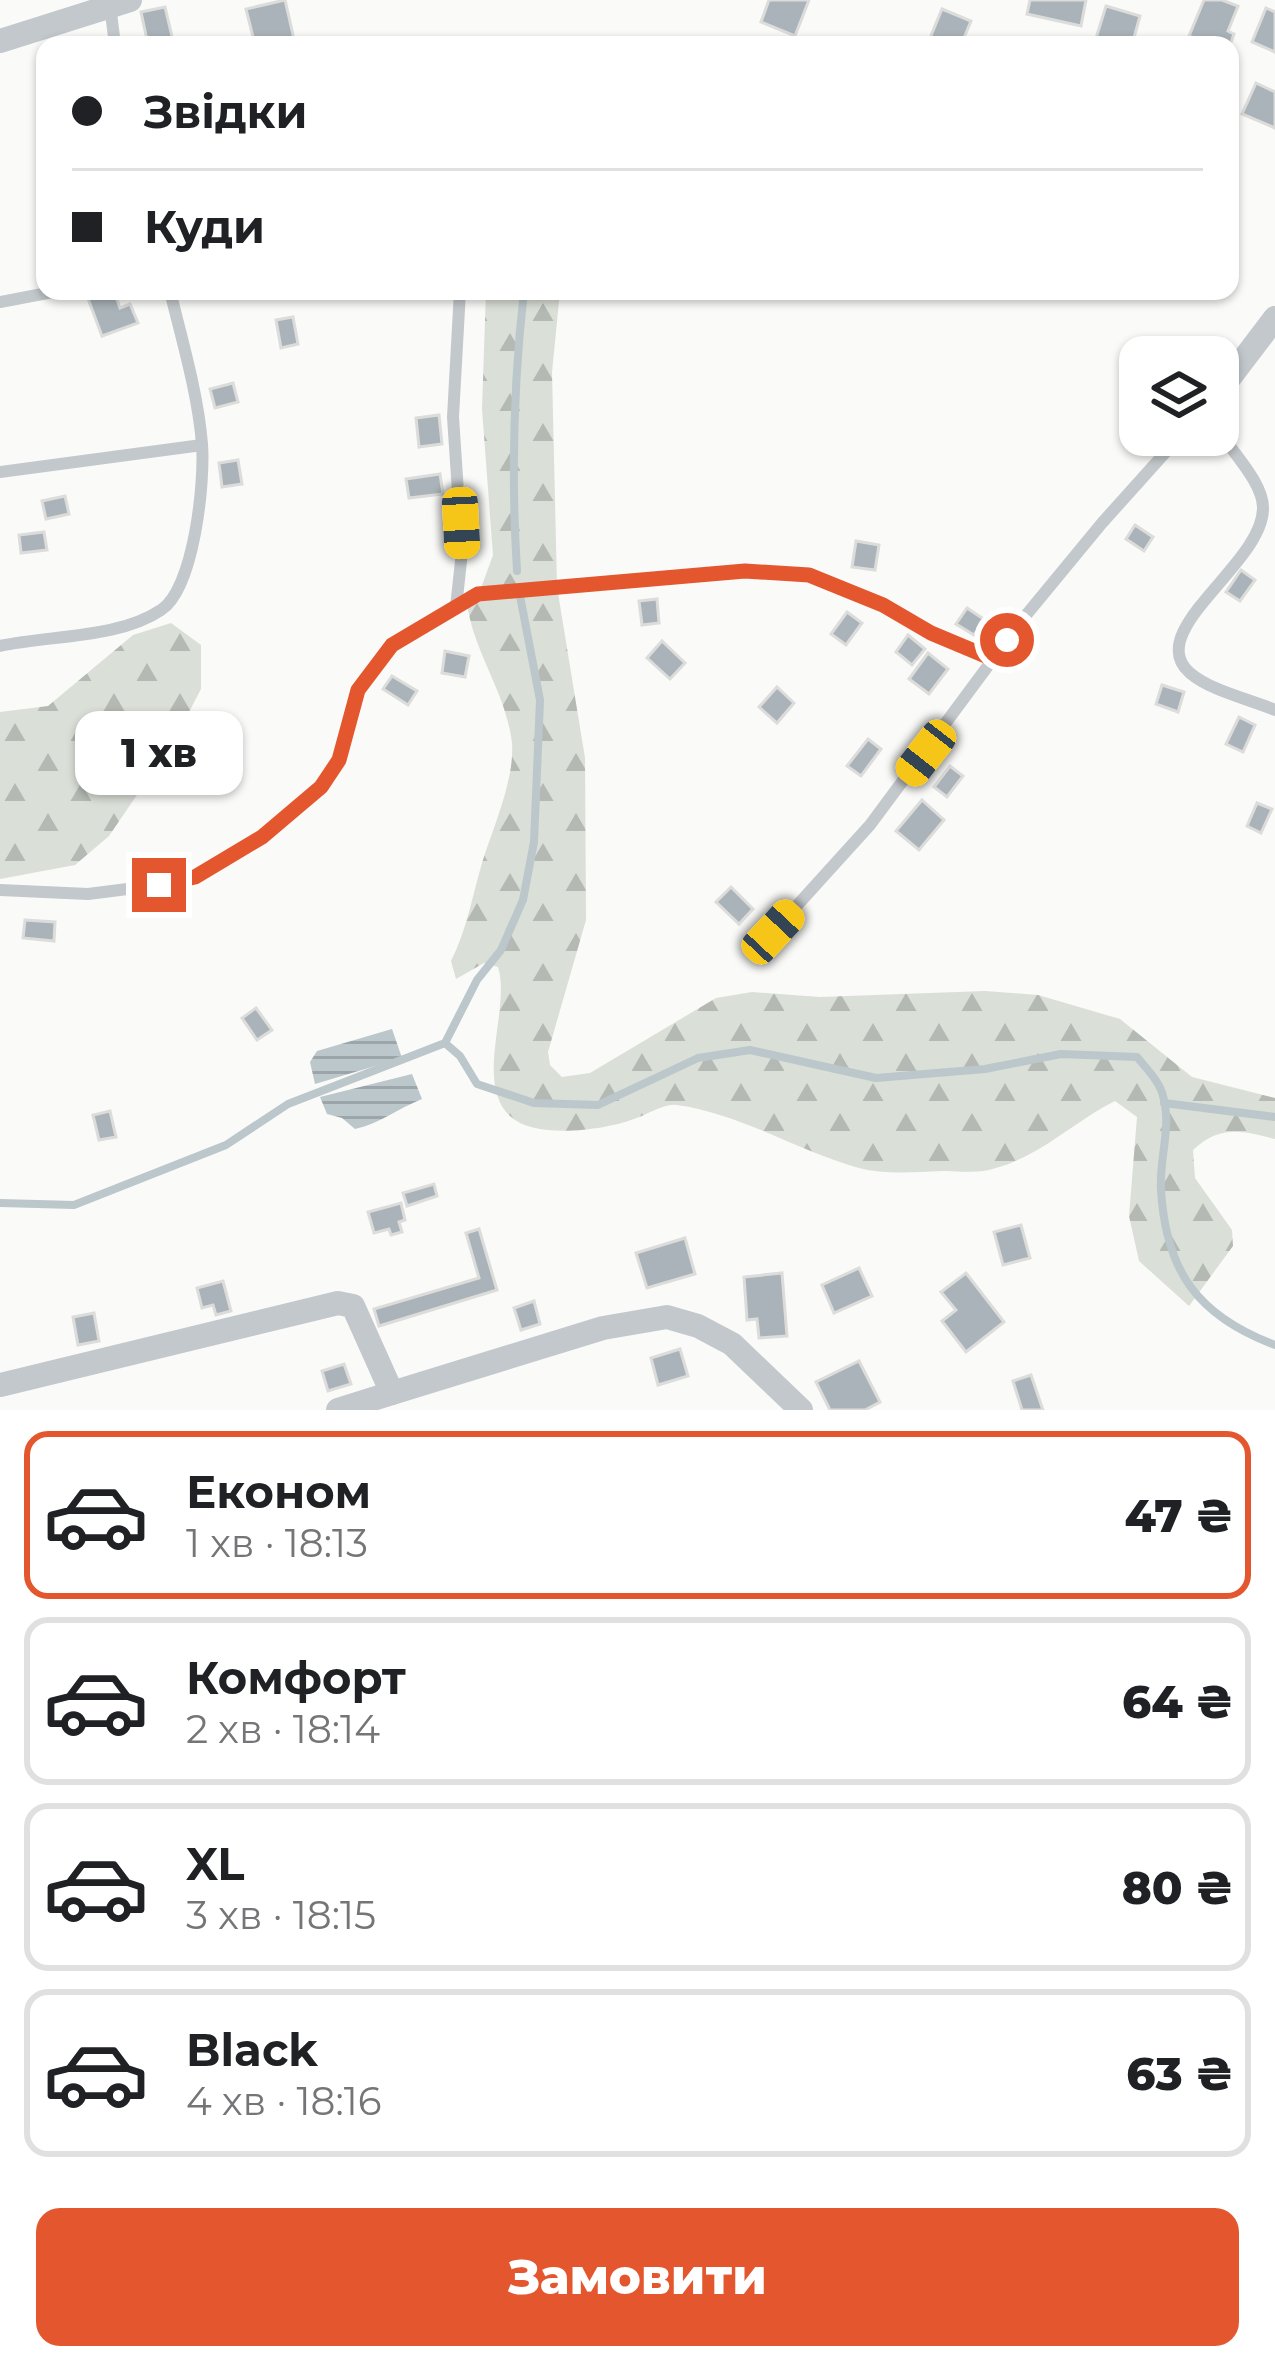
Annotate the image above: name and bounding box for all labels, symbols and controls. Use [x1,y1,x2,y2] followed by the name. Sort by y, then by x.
[144,84,307,139] text: Звідки
[144,199,265,254] text: Куди
[1119,336,1239,456] map controls
[1119,336,1239,456] button: layers
[441,486,481,560] car
[980,613,1034,667] route start
[75,711,243,795] callout: 1 хв
[890,714,962,792] car
[121,729,197,777] text: 1 хв
[132,858,186,912] route end
[735,893,811,971] car
[42,1461,150,1569] icon: car
[186,1464,371,1519] text: Економ
[1124,1488,1233,1543] text: 47 ₴
[186,1519,368,1567] text: 1 хв · 18:13
[42,1647,150,1755] icon: car
[186,1650,406,1705] text: Комфорт
[1122,1674,1233,1729] text: 64 ₴
[186,1705,380,1753] text: 2 хв · 18:14
[42,1833,150,1941] icon: car
[186,1836,244,1891] text: XL
[1122,1860,1233,1915] text: 80 ₴
[186,1891,376,1939] text: 3 хв · 18:15
[42,2019,150,2127] icon: car
[186,2022,318,2077] text: Black
[1126,2046,1233,2101] text: 63 ₴
[186,2077,382,2125] text: 4 хв · 18:16
[36,2208,1239,2346] button: Замовити

